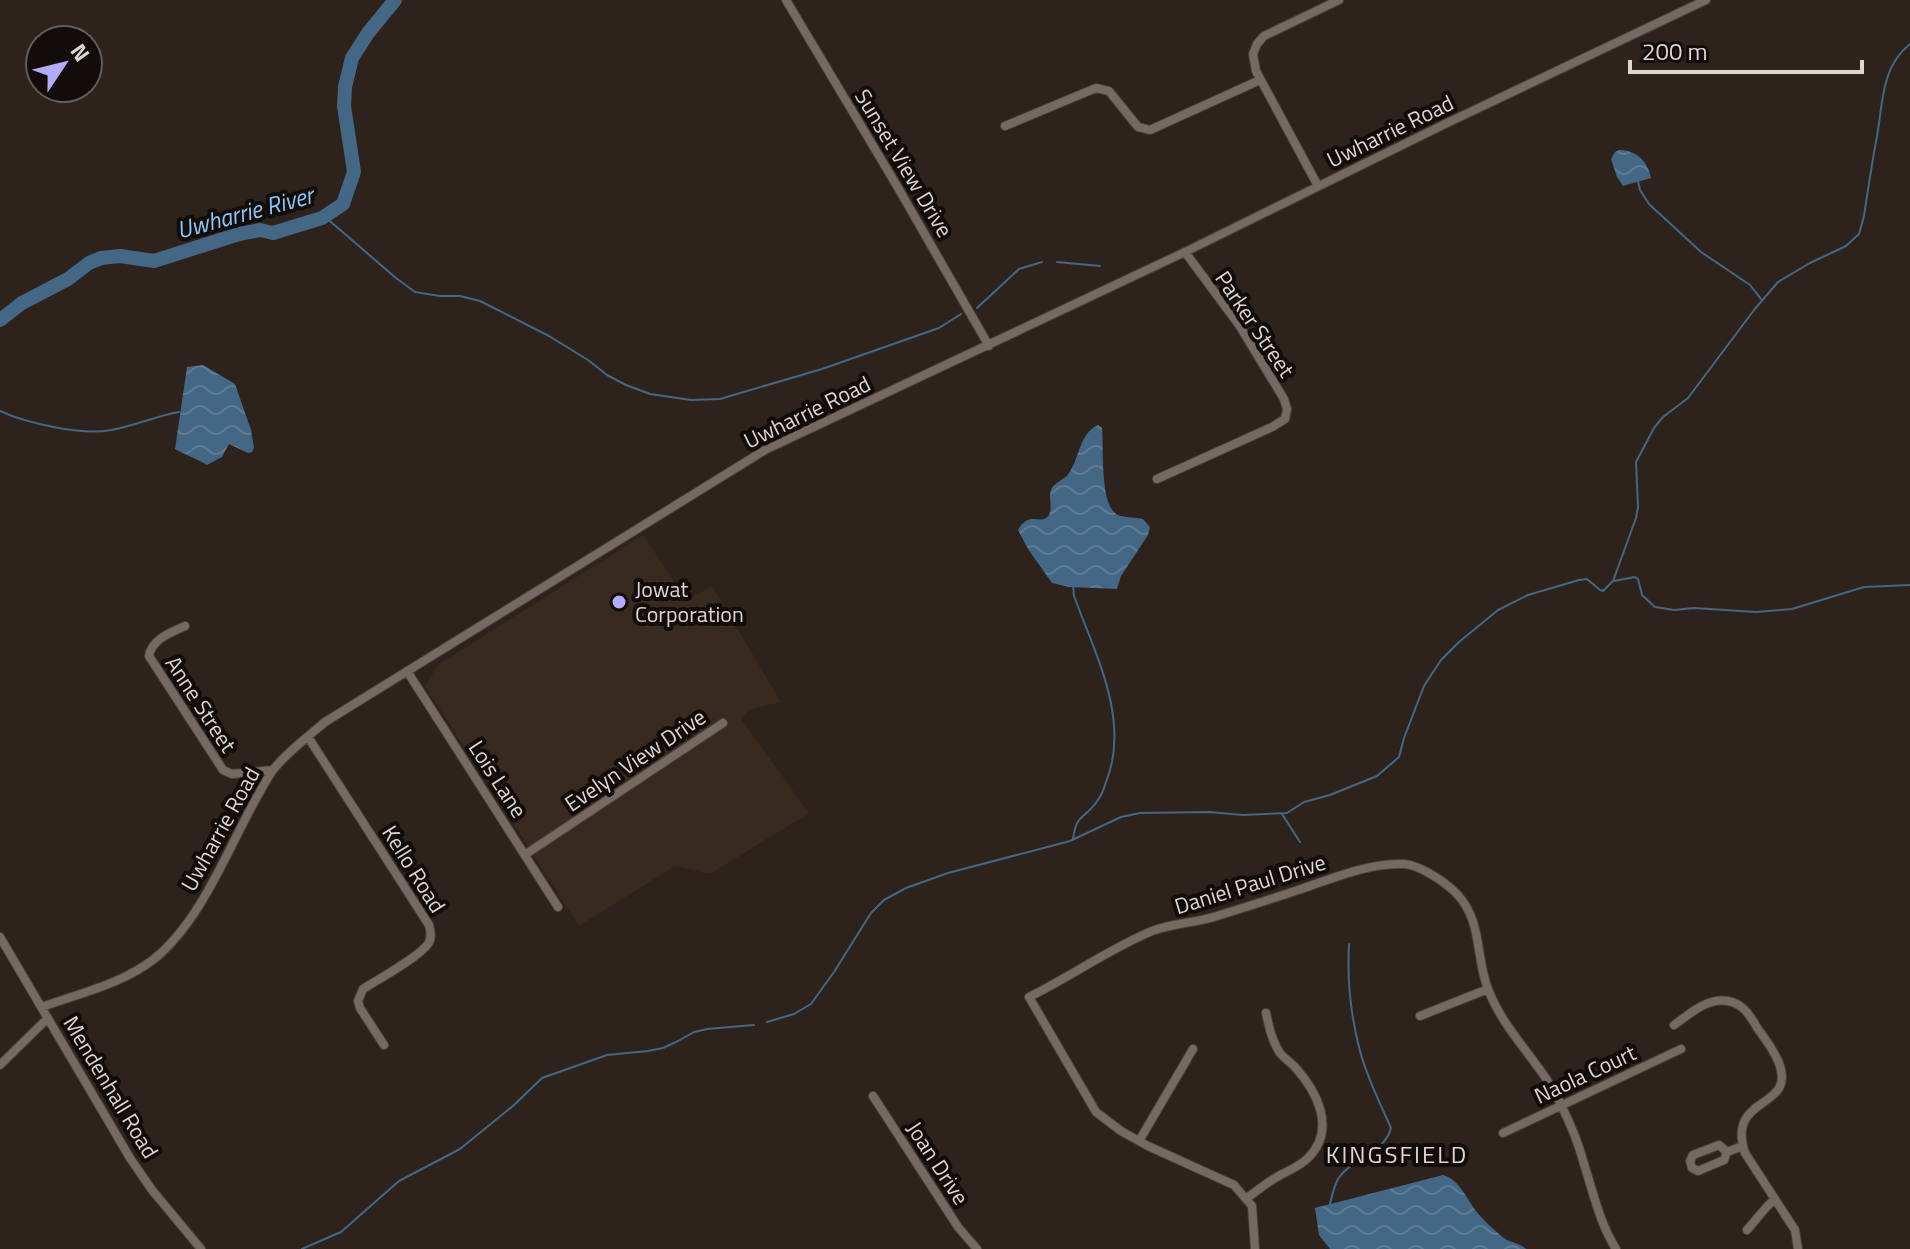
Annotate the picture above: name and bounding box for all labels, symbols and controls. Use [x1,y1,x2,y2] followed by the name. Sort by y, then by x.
[24,24,104,104] north arrow
[1630,24,1862,74] scale bar
[1642,33,1708,69] text: 200 m
[62,37,99,69] text: N
[846,82,962,244] street label: Sunset View Drive
[1321,86,1459,176] street label: Uwharrie Road
[172,176,320,248] water label: Uwharrie River
[1207,264,1303,384] street label: Parker Street
[738,367,876,457] street label: Uwharrie Road
[635,572,744,631] place label: Jowat Corporation
[610,593,628,611] marker: Jowat Corporation
[157,649,245,759] street label: Anne Street
[557,700,713,820] street label: Evelyn View Drive
[460,734,536,824] street label: Lois Lane
[172,761,268,897] street label: Uwharrie Road
[374,819,454,919] street label: Kello Road
[1170,845,1330,923] street label: Daniel Paul Drive
[55,1009,167,1165] street label: Mendenhall Road
[1528,1035,1642,1112] street label: Naola Court
[898,1114,978,1212] street label: Joan Drive
[1326,1136,1468,1172] district label: KINGSFIELD

